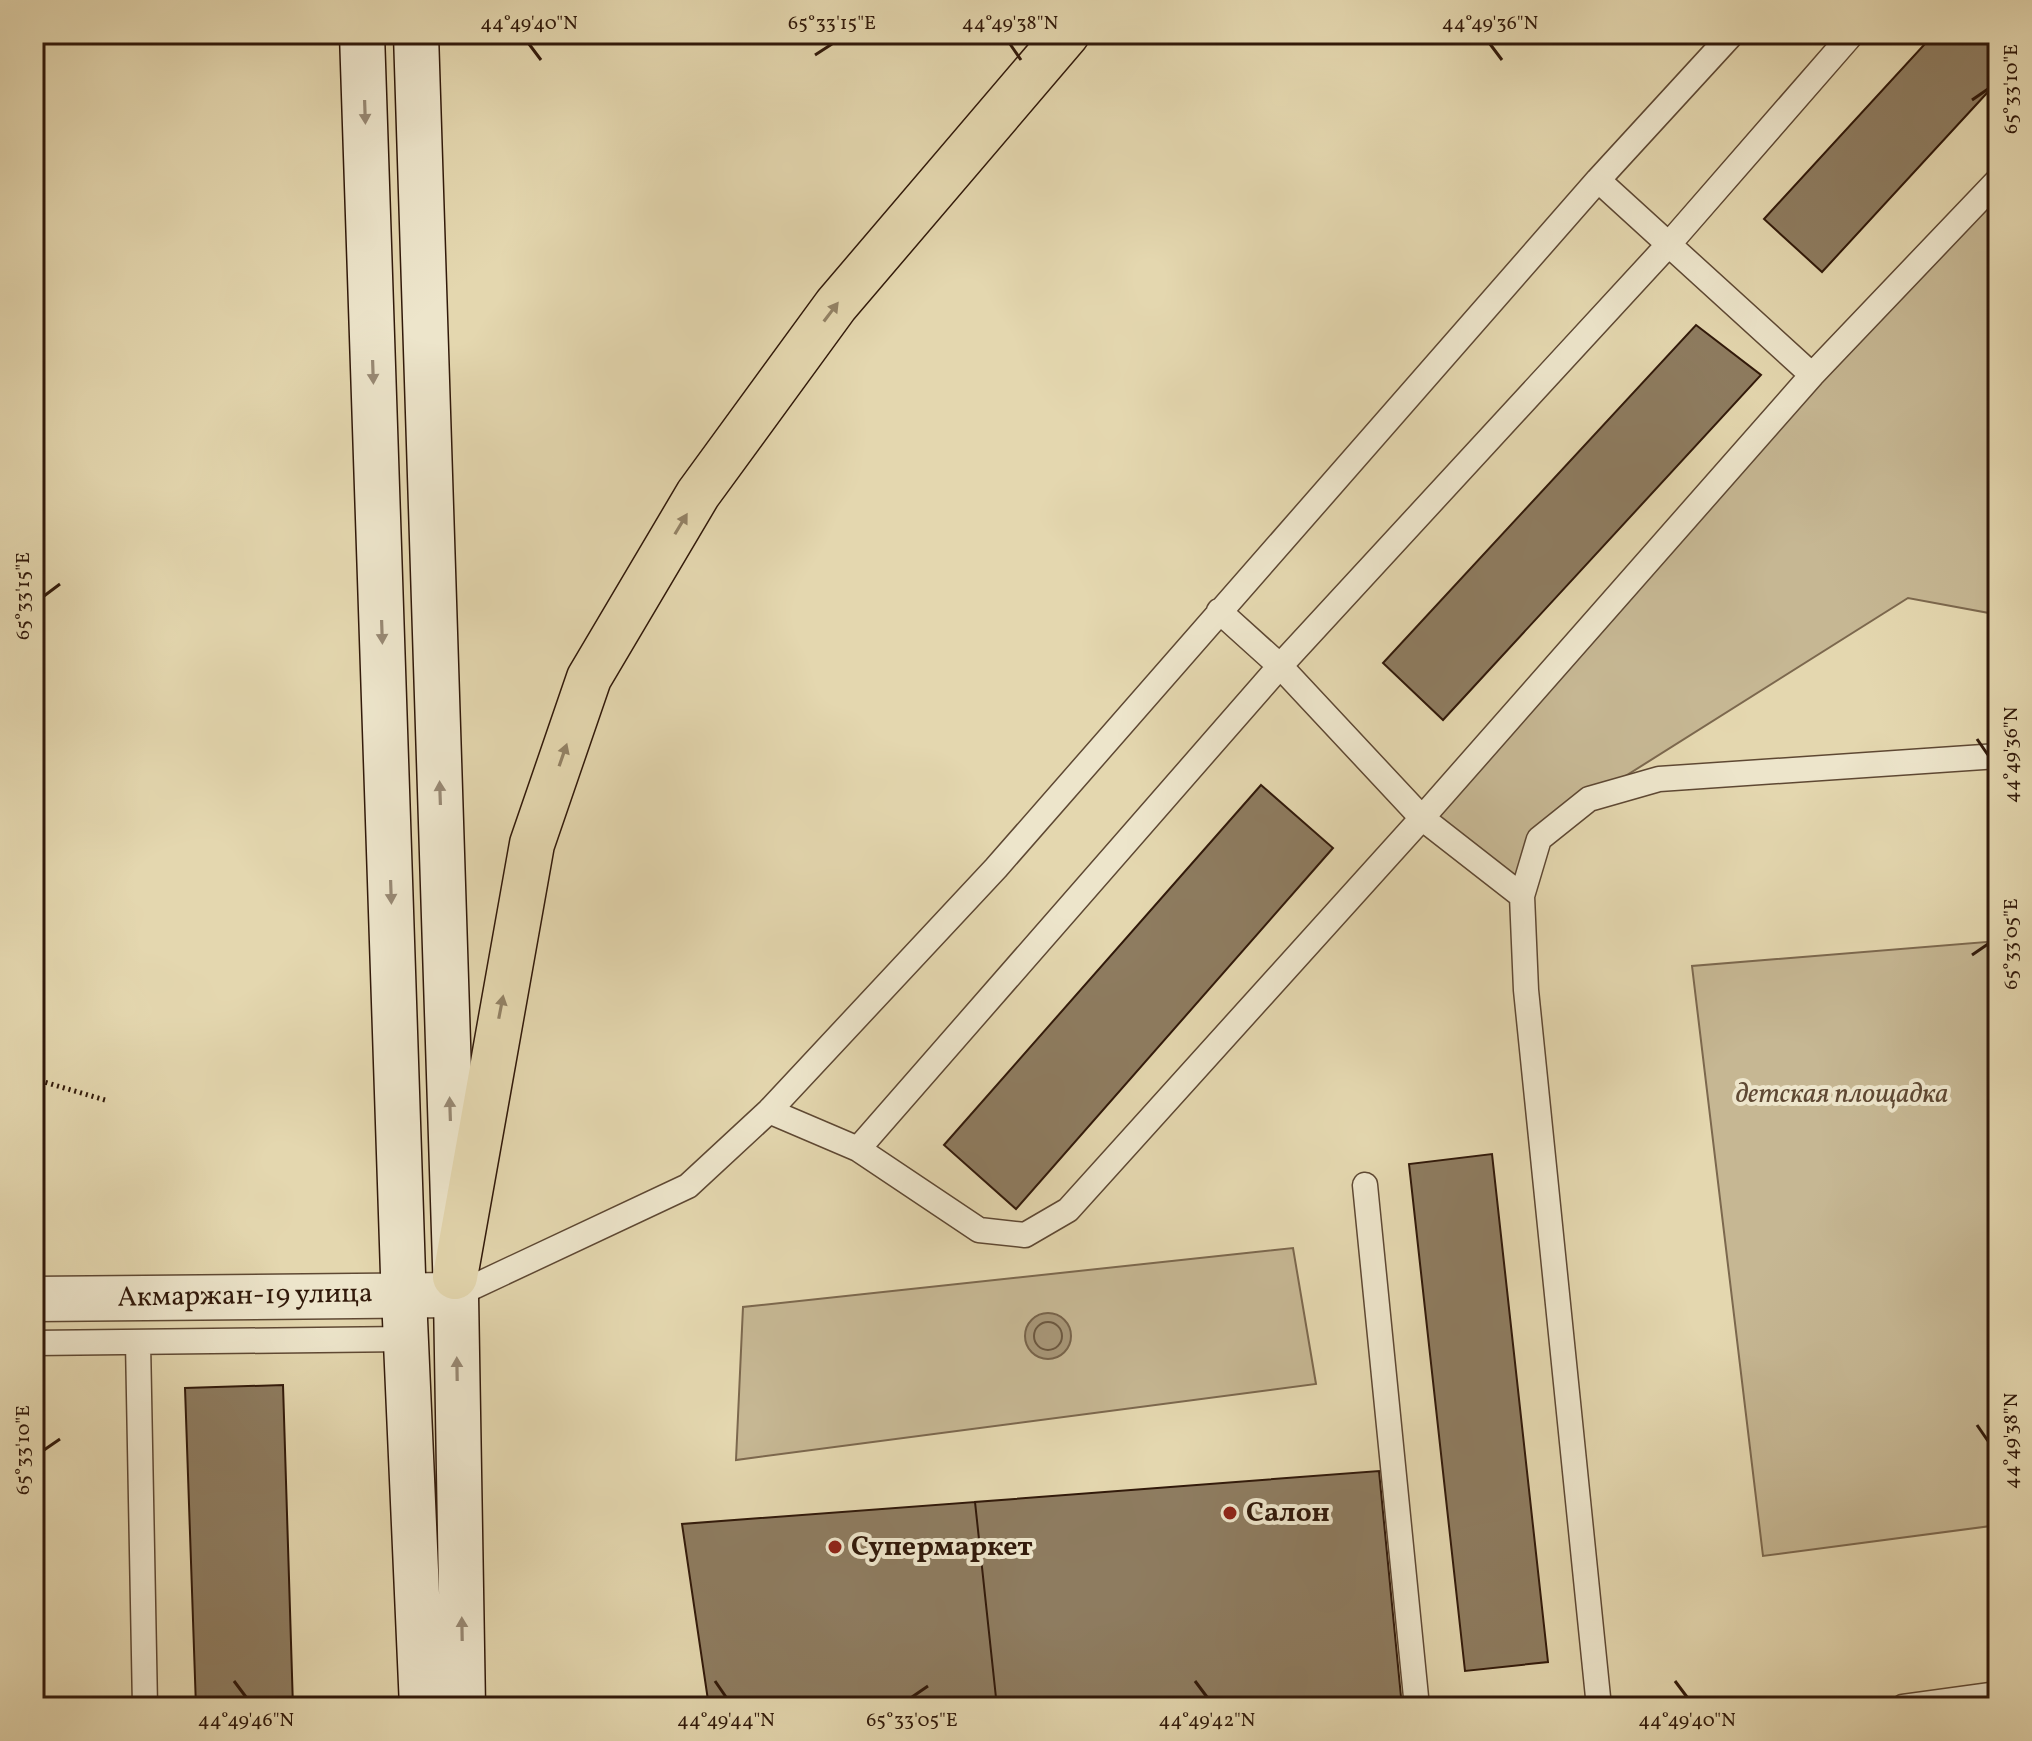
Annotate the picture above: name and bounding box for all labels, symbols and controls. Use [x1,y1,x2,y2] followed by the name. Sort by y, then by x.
[480,10,578,38] text: 44°49'40"N
[788,10,876,38] text: 65°33'15"E
[962,10,1058,38] text: 44°49'38"N
[1442,10,1538,38] text: 44°49'36"N
[1998,44,2026,134] text: 65°33'10"E
[358,100,371,125] one-way arrow
[822,302,838,322] one-way arrow
[367,360,380,385] one-way arrow
[673,513,687,535] one-way arrow
[10,552,38,640] text: 65°33'15"E
[376,620,388,645] one-way arrow
[1998,707,2026,803] text: 44°49'36"N
[557,742,570,766] one-way arrow
[434,780,447,805] one-way arrow
[384,880,397,905] one-way arrow
[1998,898,2026,990] text: 65°33'05"E
[496,994,508,1019] one-way arrow
[1736,1075,1948,1114] park label: детская площадка
[443,1096,456,1121] one-way arrow
[117,1274,373,1318] street label: Акмаржан-19 улица
[451,1356,463,1381] one-way arrow
[1998,1393,2026,1489] text: 44°49'38"N
[10,1405,38,1495] text: 65°33'10"E
[1246,1494,1330,1533] place label: Салон
[1221,1504,1239,1522] marker: Салон
[851,1528,1033,1567] place label: Супермаркет
[826,1538,844,1556] marker: Супермаркет
[456,1616,468,1641] one-way arrow
[198,1707,294,1735] text: 44°49'46"N
[677,1707,775,1735] text: 44°49'44"N
[866,1707,958,1735] text: 65°33'05"E
[1159,1707,1256,1735] text: 44°49'42"N
[1638,1707,1736,1735] text: 44°49'40"N

